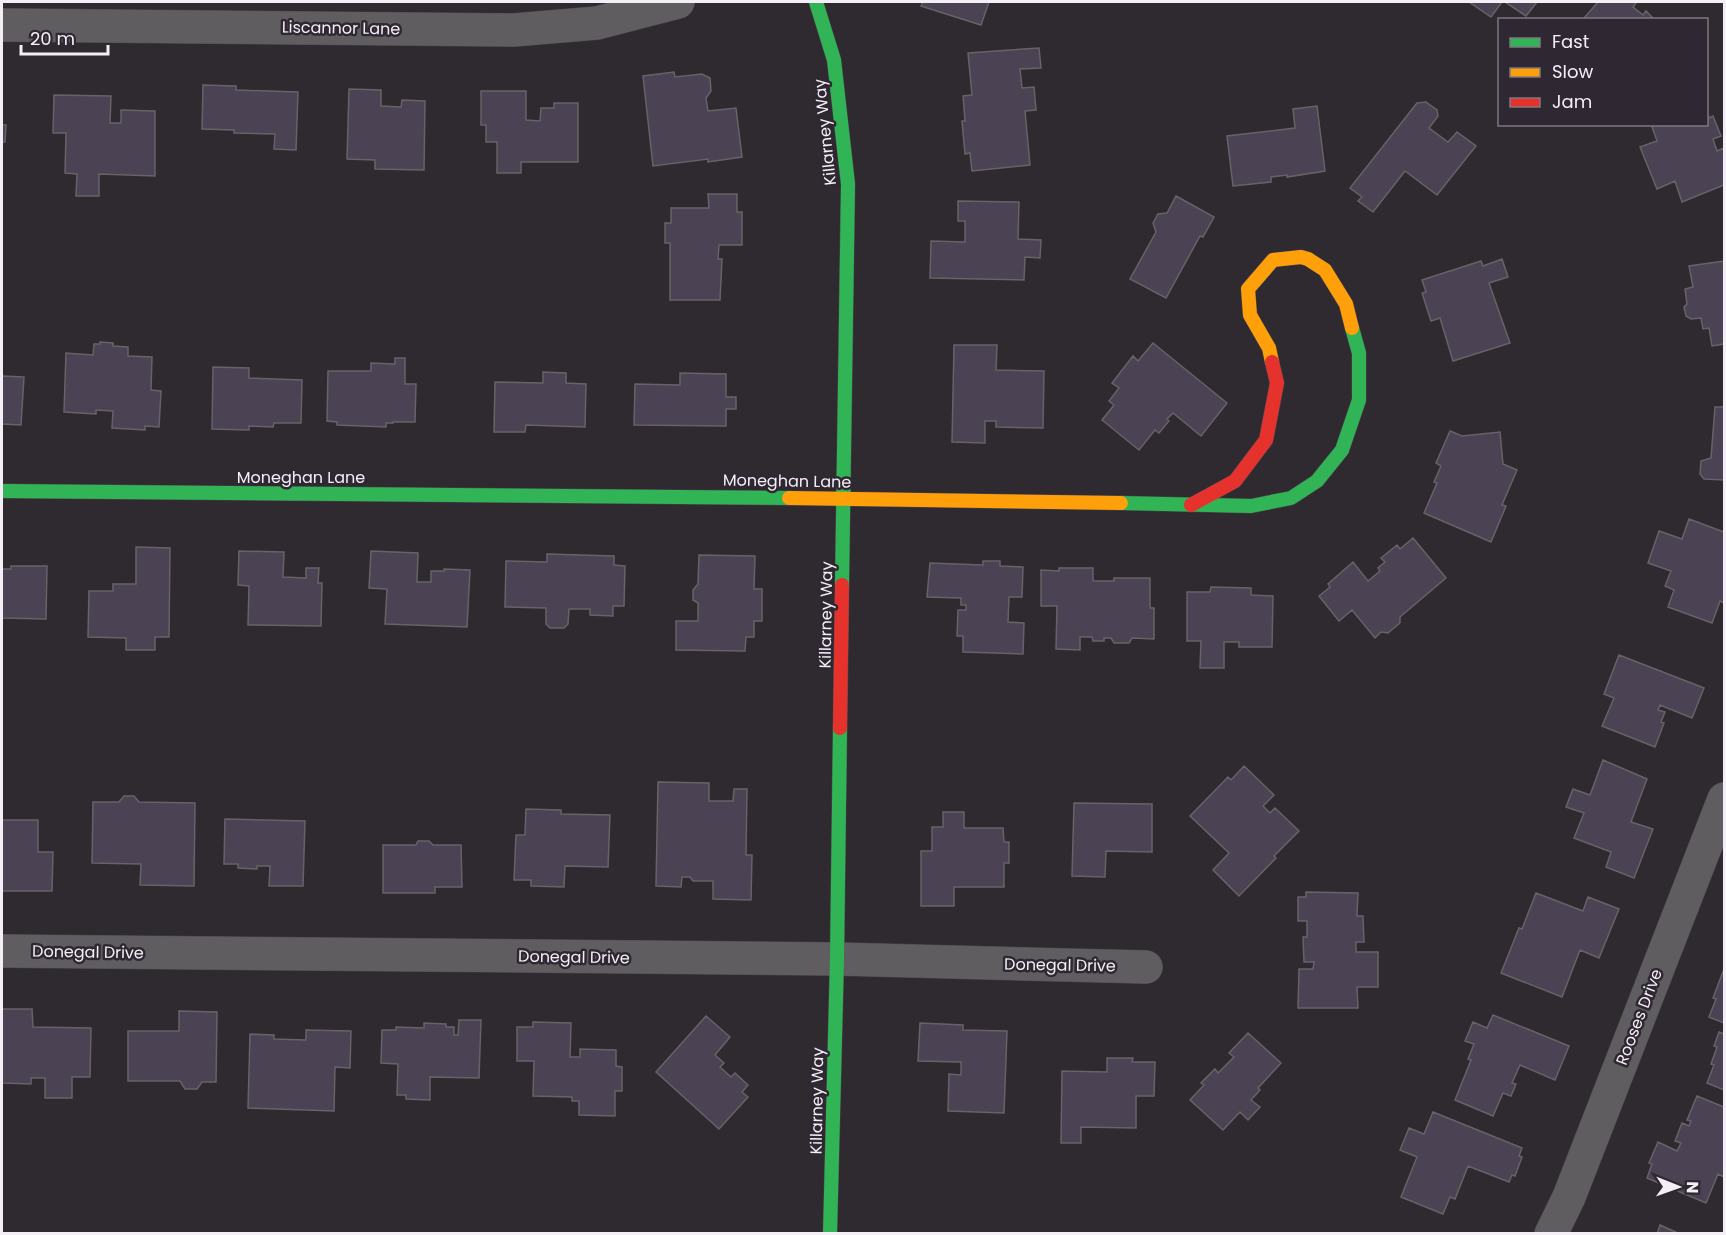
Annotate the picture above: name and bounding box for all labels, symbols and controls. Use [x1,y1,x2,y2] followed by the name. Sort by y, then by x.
[282,15,401,41] street label: Liscannor Lane
[21,18,108,56] scale bar
[1498,18,1708,126] legend
[30,26,75,51] text: 20 m
[1552,29,1589,54] text: Fast
[1552,59,1594,84] text: Slow
[808,78,842,186] street label: Killarney Way
[1552,89,1592,114] text: Jam
[237,466,365,489] street label: Moneghan Lane
[723,468,851,494] street label: Moneghan Lane
[814,561,838,669] street label: Killarney Way
[32,940,144,964] street label: Donegal Drive
[518,945,630,969] street label: Donegal Drive
[1004,953,1116,977] street label: Donegal Drive
[1610,966,1668,1068] street label: Rooses Drive
[805,1047,829,1155] street label: Killarney Way
[1648,1157,1708,1217] north arrow
[1681,1181,1704,1193] text: N

